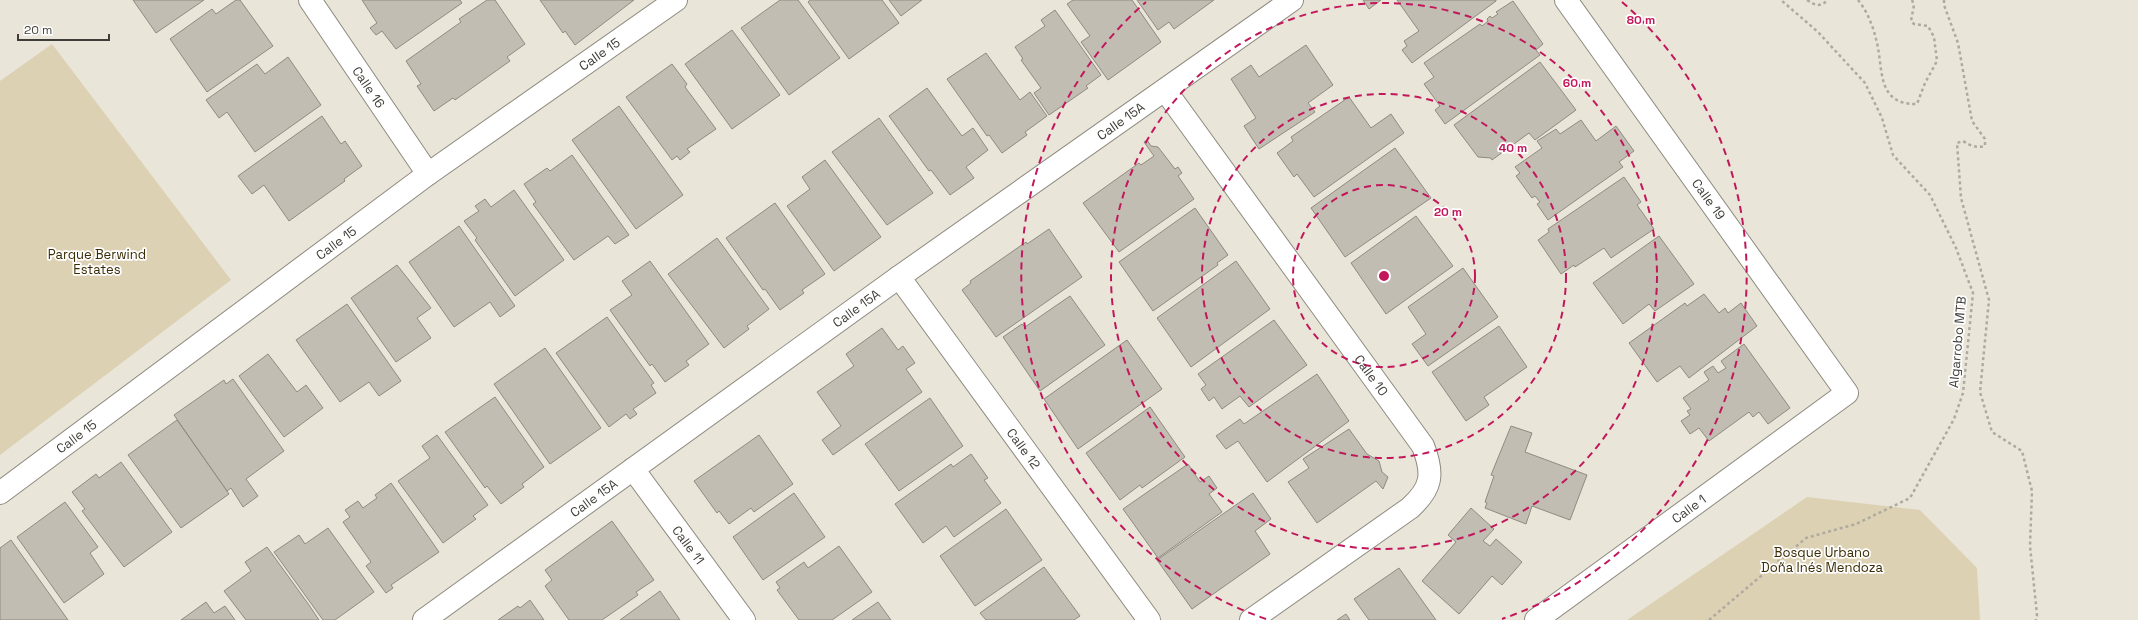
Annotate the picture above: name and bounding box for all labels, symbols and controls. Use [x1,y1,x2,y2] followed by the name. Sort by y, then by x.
[1627,12,1655,28] text: 80 m
[18,16,109,42] scale bar
[24,22,52,38] text: 20 m
[576,34,624,75] street label: Calle 15
[348,63,389,111] street label: Calle 16
[1563,75,1591,91] text: 60 m
[1094,99,1148,144] street label: Calle 15A
[1499,140,1527,156] text: 40 m
[1688,175,1729,223] street label: Calle 19
[1434,204,1462,220] text: 20 m
[313,222,360,264] street label: Calle 15
[48,246,146,278] park label: Parque Berwind Estates
[1377,269,1391,283] centre of rings
[829,285,884,331] street label: Calle 15A
[1945,295,1970,389] street label: Algarrobo MTB
[1350,351,1392,399] street label: Calle 10
[53,416,100,457] street label: Calle 15
[1003,425,1044,473] street label: Calle 12
[567,475,621,521] street label: Calle 15A
[1668,491,1710,527] street label: Calle 1
[668,522,708,568] street label: Calle 11
[1761,544,1883,576] park label: Bosque Urbano Doña Inés Mendoza

